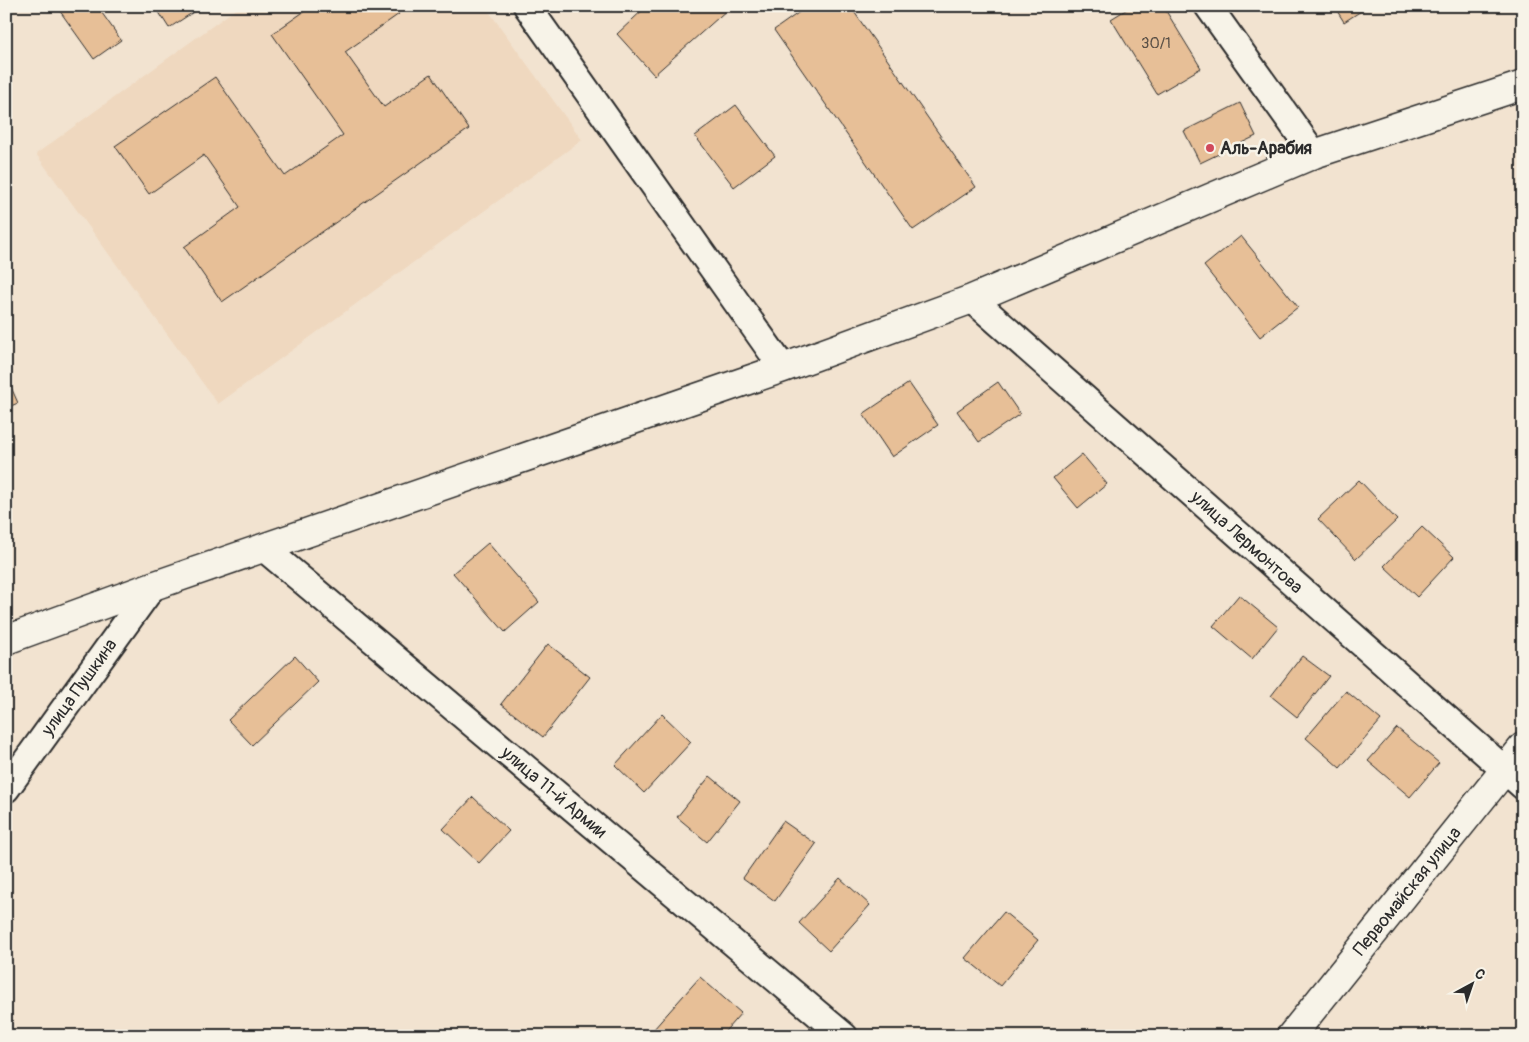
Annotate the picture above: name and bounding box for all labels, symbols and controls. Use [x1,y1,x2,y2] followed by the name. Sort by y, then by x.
[1141,34,1171,53] house number: 30/1
[1220,137,1312,160] place label: Аль-Арабия
[1204,142,1216,154] marker: Аль-Арабия
[1185,485,1308,599] street label: улица Лермонтова
[36,634,122,741] street label: улица Пушкина
[495,741,611,843] street label: улица 11-й Армии
[1348,822,1467,961] street label: Первомайская улица
[1446,960,1496,1010] north arrow
[1471,965,1489,984] text: С

